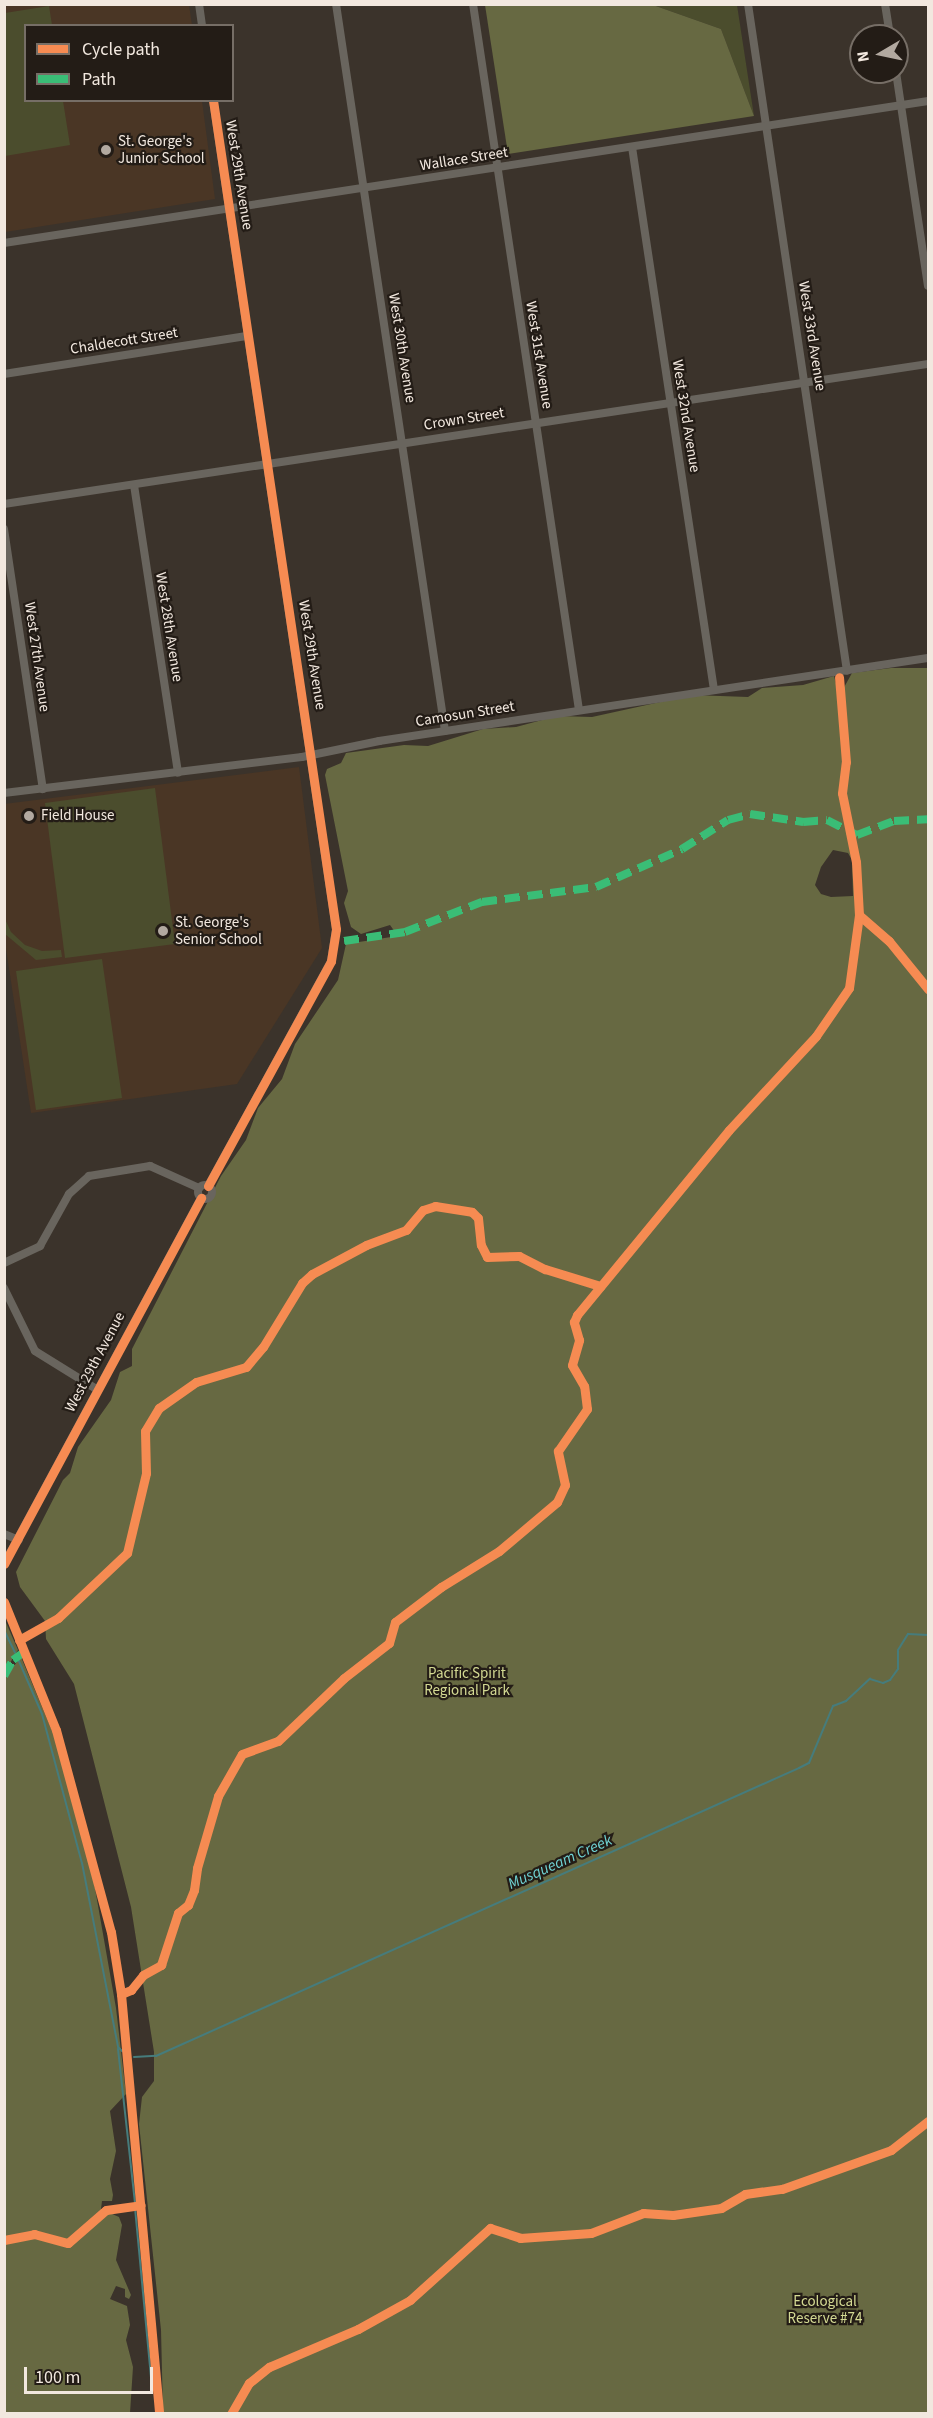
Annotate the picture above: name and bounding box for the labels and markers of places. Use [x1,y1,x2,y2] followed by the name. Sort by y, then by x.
[118,132,205,167] place label: St. George's Junior School
[99,143,113,157] marker: St. George's Junior School
[41,807,114,825] place label: Field House
[22,809,36,823] marker: Field House
[175,913,262,948] place label: St. George's Senior School
[156,924,170,938] marker: St. George's Senior School

